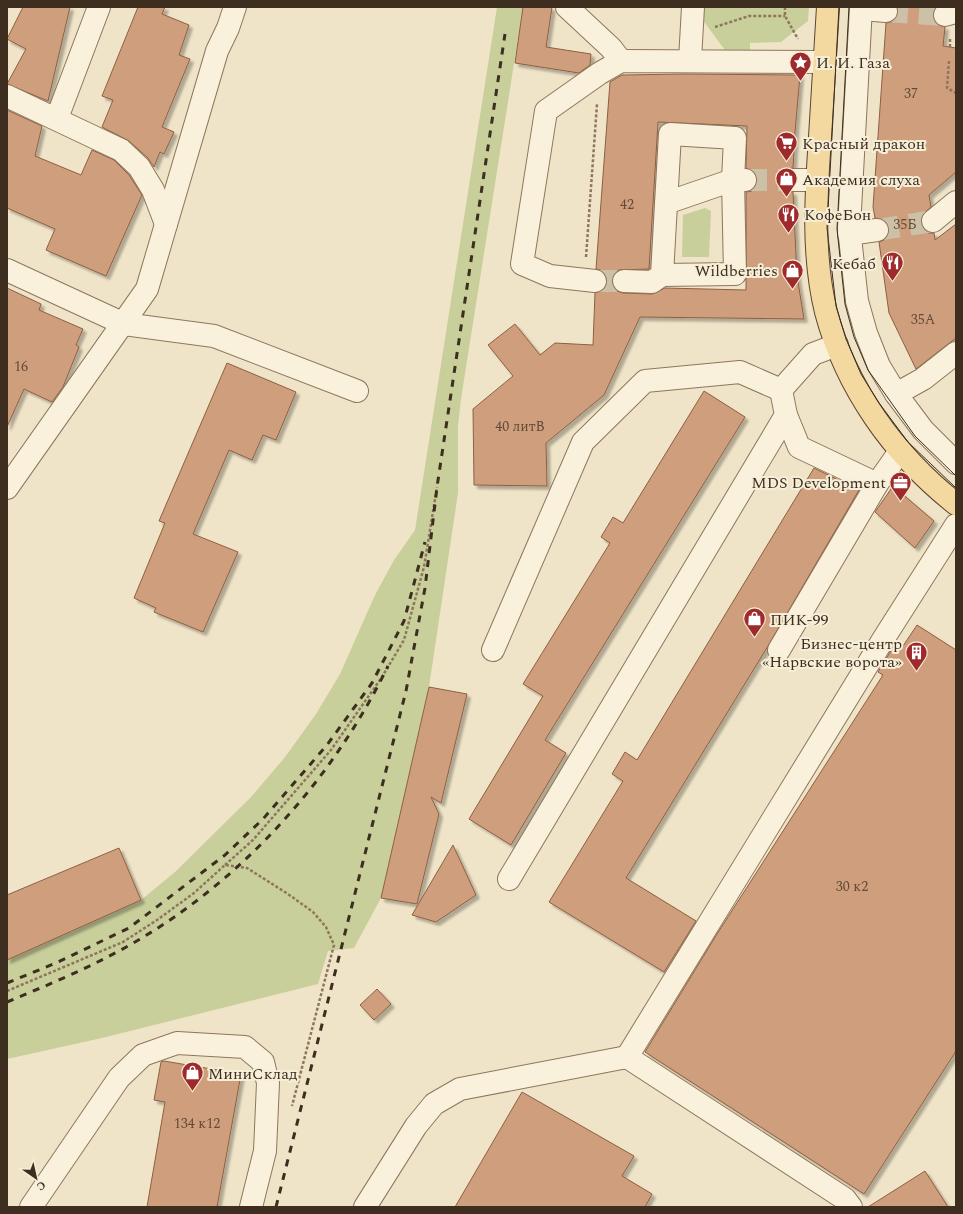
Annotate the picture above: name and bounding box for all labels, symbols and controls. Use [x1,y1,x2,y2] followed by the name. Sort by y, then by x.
[787,49,813,82] place icon: И. И. Газа
[816,51,890,75] place label: И. И. Газа
[904,83,918,104] house number: 37
[774,130,800,163] supermarket icon: Красный дракон
[802,132,925,156] place label: Красный дракон
[774,166,800,199] shop icon: Академия слуха
[802,168,920,192] place label: Академия слуха
[620,194,634,215] house number: 42
[776,201,802,234] restaurant icon: КофеБон
[804,203,871,227] place label: КофеБон
[893,214,917,235] house number: 35Б
[879,250,905,283] restaurant icon: Кебаб
[832,252,876,276] place label: Кебаб
[780,257,806,290] shop icon: Wildberries
[695,259,778,283] place label: Wildberries
[911,309,936,330] house number: 35А
[14,356,28,377] house number: 16
[495,416,545,437] house number: 40 литВ
[888,469,914,502] office icon: MDS Development
[751,471,886,495] place label: MDS Development
[742,606,768,639] shop icon: ПИК-99
[770,608,828,632] place label: ПИК-99
[762,632,902,674] place label: Бизнес-центр «Нарвские ворота»
[904,639,930,672] building icon: Бизнес-центр «Нарвские ворота»
[836,876,868,897] house number: 30 к2
[180,1060,206,1093] shop icon: МиниСклад
[208,1062,298,1086] place label: МиниСклад
[174,1113,220,1134] house number: 134 к12
[16,1158,56,1198] north arrow
[33,1177,49,1195] text: С

